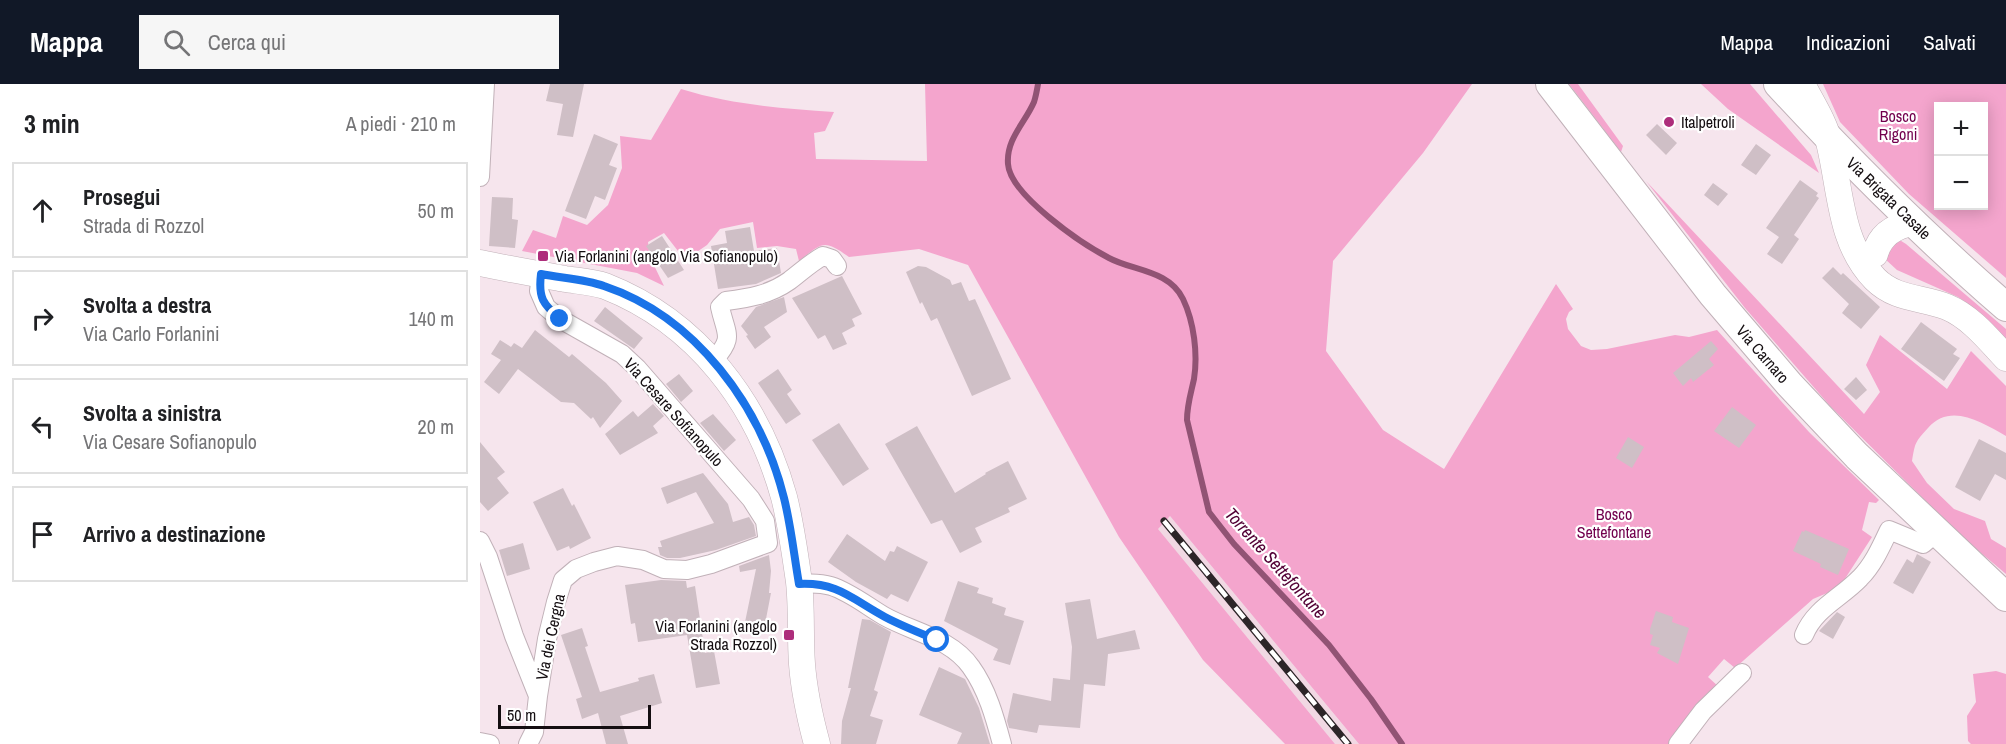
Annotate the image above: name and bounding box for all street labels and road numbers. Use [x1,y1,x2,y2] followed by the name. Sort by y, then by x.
[1842,152,1936,244] street label: Via Brigata Casale
[1732,320,1794,388] street label: Via Carnaro
[619,353,729,471] street label: Via Cesare Sofianopulo
[530,591,570,682] street label: Via dei Cergna

